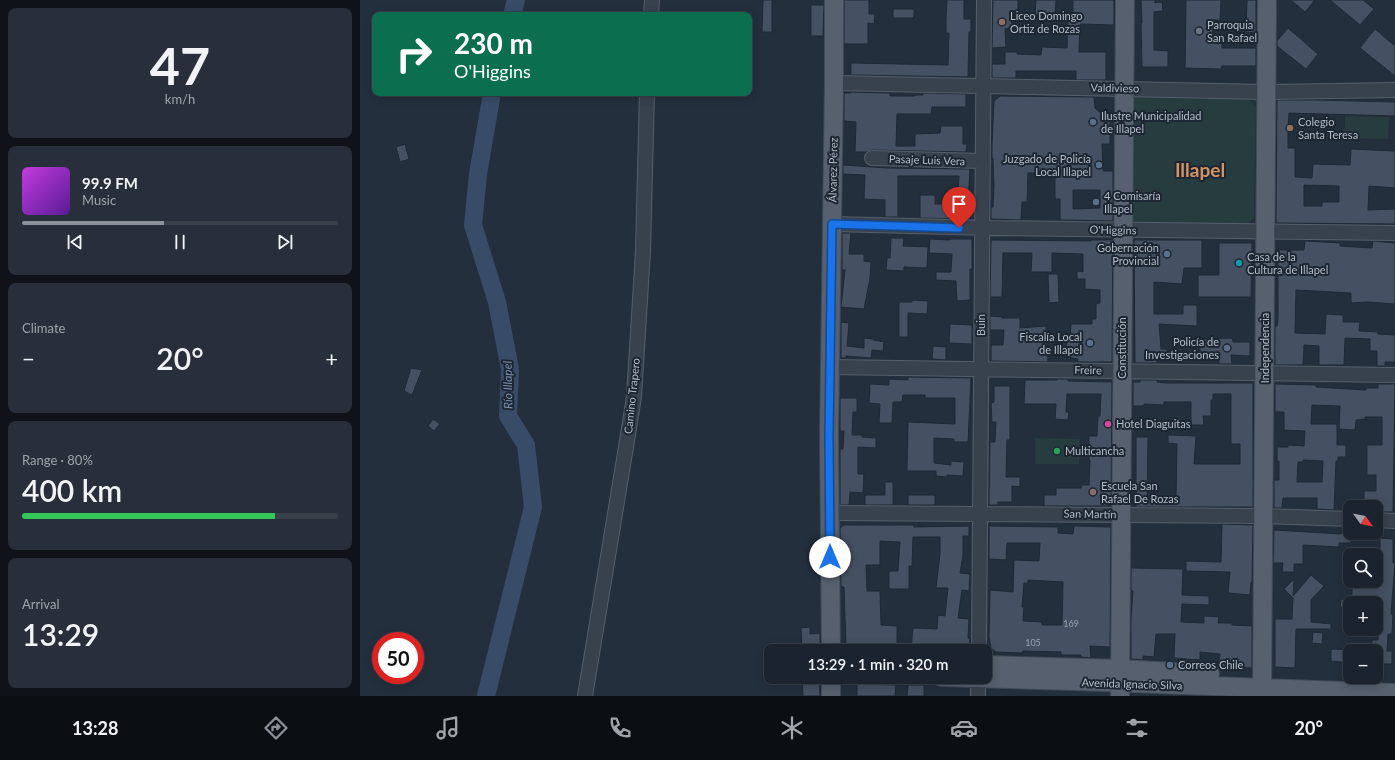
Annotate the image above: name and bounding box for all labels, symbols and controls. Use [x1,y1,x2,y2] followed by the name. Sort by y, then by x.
[1010,9,1083,35] place label: Liceo Domingo Ortiz de Rozas
[997,17,1007,27] marker: Liceo Domingo Ortiz de Rozas
[1207,18,1257,44] place label: Parroquia San Rafael
[454,26,533,60] text: 230 m
[1194,26,1204,36] marker: Parroquia San Rafael
[388,28,440,80] icon: right
[150,34,210,96] text: 47
[454,60,531,82] text: O'Higgins
[1091,81,1139,94] street label: Valdivieso
[165,91,195,107] text: km/h
[1101,109,1201,135] place label: Ilustre Municipalidad de Illapel
[1298,115,1358,141] place label: Colegio Santa Teresa
[1088,117,1098,127] marker: Ilustre Municipalidad de Illapel
[1285,123,1295,133] marker: Colegio Santa Teresa
[825,137,840,203] street label: Álvarez Pérez
[889,152,965,167] street label: Pasaje Luis Vera
[1003,152,1091,178] place label: Juzgado de Policía Local Illapel
[1175,158,1225,181] district label: Illapel
[1094,160,1104,170] marker: Juzgado de Policía Local Illapel
[82,174,138,192] text: 99.9 FM
[942,187,976,228] pin
[1104,189,1161,215] place label: 4 Comisaría Illapel
[82,192,116,208] text: Music
[948,193,970,215] icon: arrive
[1091,197,1101,207] marker: 4 Comisaría Illapel
[1089,223,1137,236] street label: O'Higgins
[64,231,86,253] icon: previous
[169,231,191,253] icon: pause
[274,231,296,253] icon: next
[1097,241,1159,267] place label: Gobernación Provincial
[1162,249,1172,259] marker: Gobernación Provincial
[1247,250,1328,276] place label: Casa de la Cultura de Illapel
[1234,258,1244,268] marker: Casa de la Cultura de Illapel
[1258,313,1271,383] street label: Independencia
[974,314,987,336] street label: Buin
[1115,317,1128,379] street label: Constitución
[22,320,65,336] text: Climate
[1019,330,1082,356] place label: Fiscalía Local de Illapel
[1145,335,1219,361] place label: Policía de Investigaciones
[1085,338,1095,348] marker: Fiscalía Local de Illapel
[156,340,204,376] text: 20°
[1222,343,1232,353] marker: Policía de Investigaciones
[22,345,35,372] text: −
[325,345,338,372] text: +
[621,357,642,434] street label: Camino Trapero
[500,361,515,409] water label: Río Illapel
[1074,363,1102,376] street label: Freire
[1116,417,1191,430] place label: Hotel Diaguitas
[1103,419,1113,429] marker: Hotel Diaguitas
[1065,444,1124,457] place label: Multicancha
[1052,446,1062,456] marker: Multicancha
[22,452,93,468] text: Range · 80%
[22,472,122,508] text: 400 km
[1101,479,1179,505] place label: Escuela San Rafael De Rozas
[1088,487,1098,497] marker: Escuela San Rafael De Rozas
[1343,500,1383,540] north arrow
[1343,500,1383,684] map controls
[1064,507,1116,520] street label: San Martín
[809,536,851,578] position arrow
[1343,548,1383,588] button: search
[22,596,59,612] text: Arrival
[1343,596,1383,636] button: +
[22,616,99,652] text: 13:29
[1063,618,1079,629] house number: 169
[372,632,424,684] speed limit sign: 50
[1025,637,1041,648] house number: 105
[1343,644,1383,684] button: −
[808,655,948,673] text: 13:29 · 1 min · 320 m
[1178,658,1244,671] place label: Correos Chile
[1165,660,1175,670] marker: Correos Chile
[1081,675,1183,692] street label: Avenida Ignacio Silva
[262,714,290,742] icon: directions
[434,714,462,742] icon: music
[606,714,634,742] icon: phone
[778,714,806,742] icon: climate
[950,714,978,742] icon: car
[1123,714,1151,742] icon: filters
[72,717,118,739] text: 13:28
[1295,717,1323,739] text: 20°

